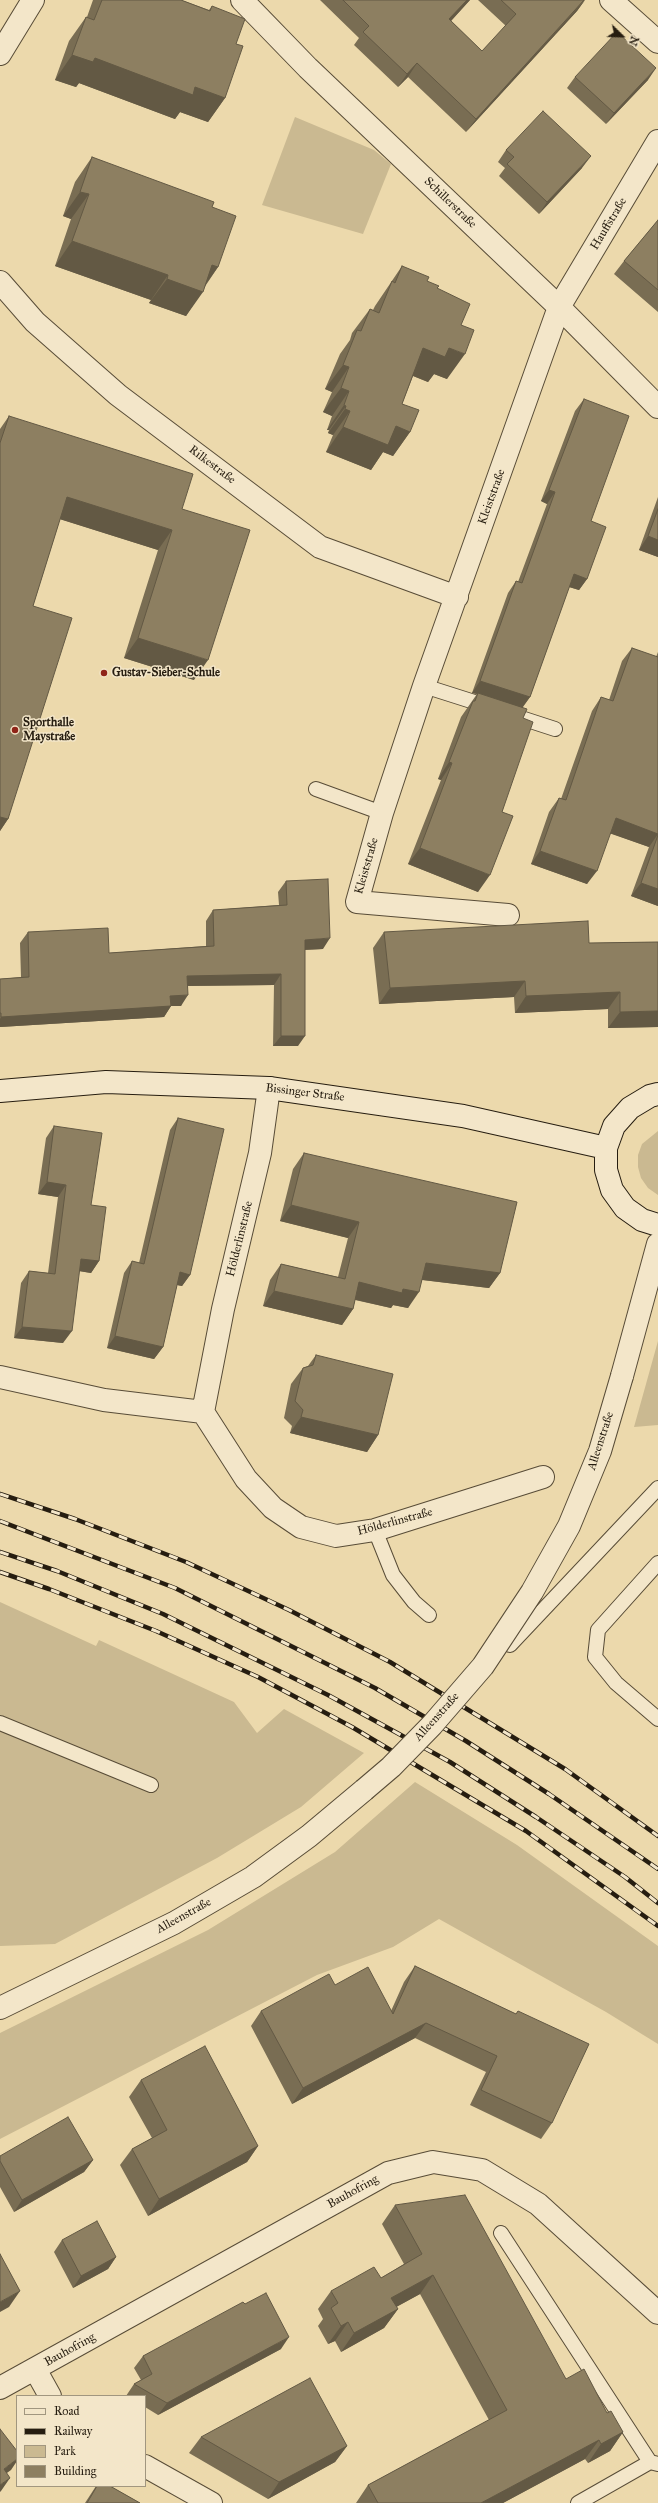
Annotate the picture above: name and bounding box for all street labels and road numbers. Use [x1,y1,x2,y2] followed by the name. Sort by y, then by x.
[421,174,479,232] street label: Schillerstraße
[588,195,630,253] street label: Hauffstraße
[186,443,238,487] street label: Rilkestraße
[475,467,509,527] street label: Kleiststraße
[352,836,382,896] street label: Kleiststraße
[265,1081,345,1105] street label: Bissinger Straße
[224,1200,256,1278] street label: Hölderlinstraße
[585,1410,617,1472] street label: Alleenstraße
[356,1505,434,1539] street label: Hölderlinstraße
[411,1690,463,1744] street label: Alleenstraße
[154,1895,214,1937] street label: Alleenstraße
[325,2172,381,2212] street label: Bauhofring
[42,2330,98,2370] street label: Bauhofring

